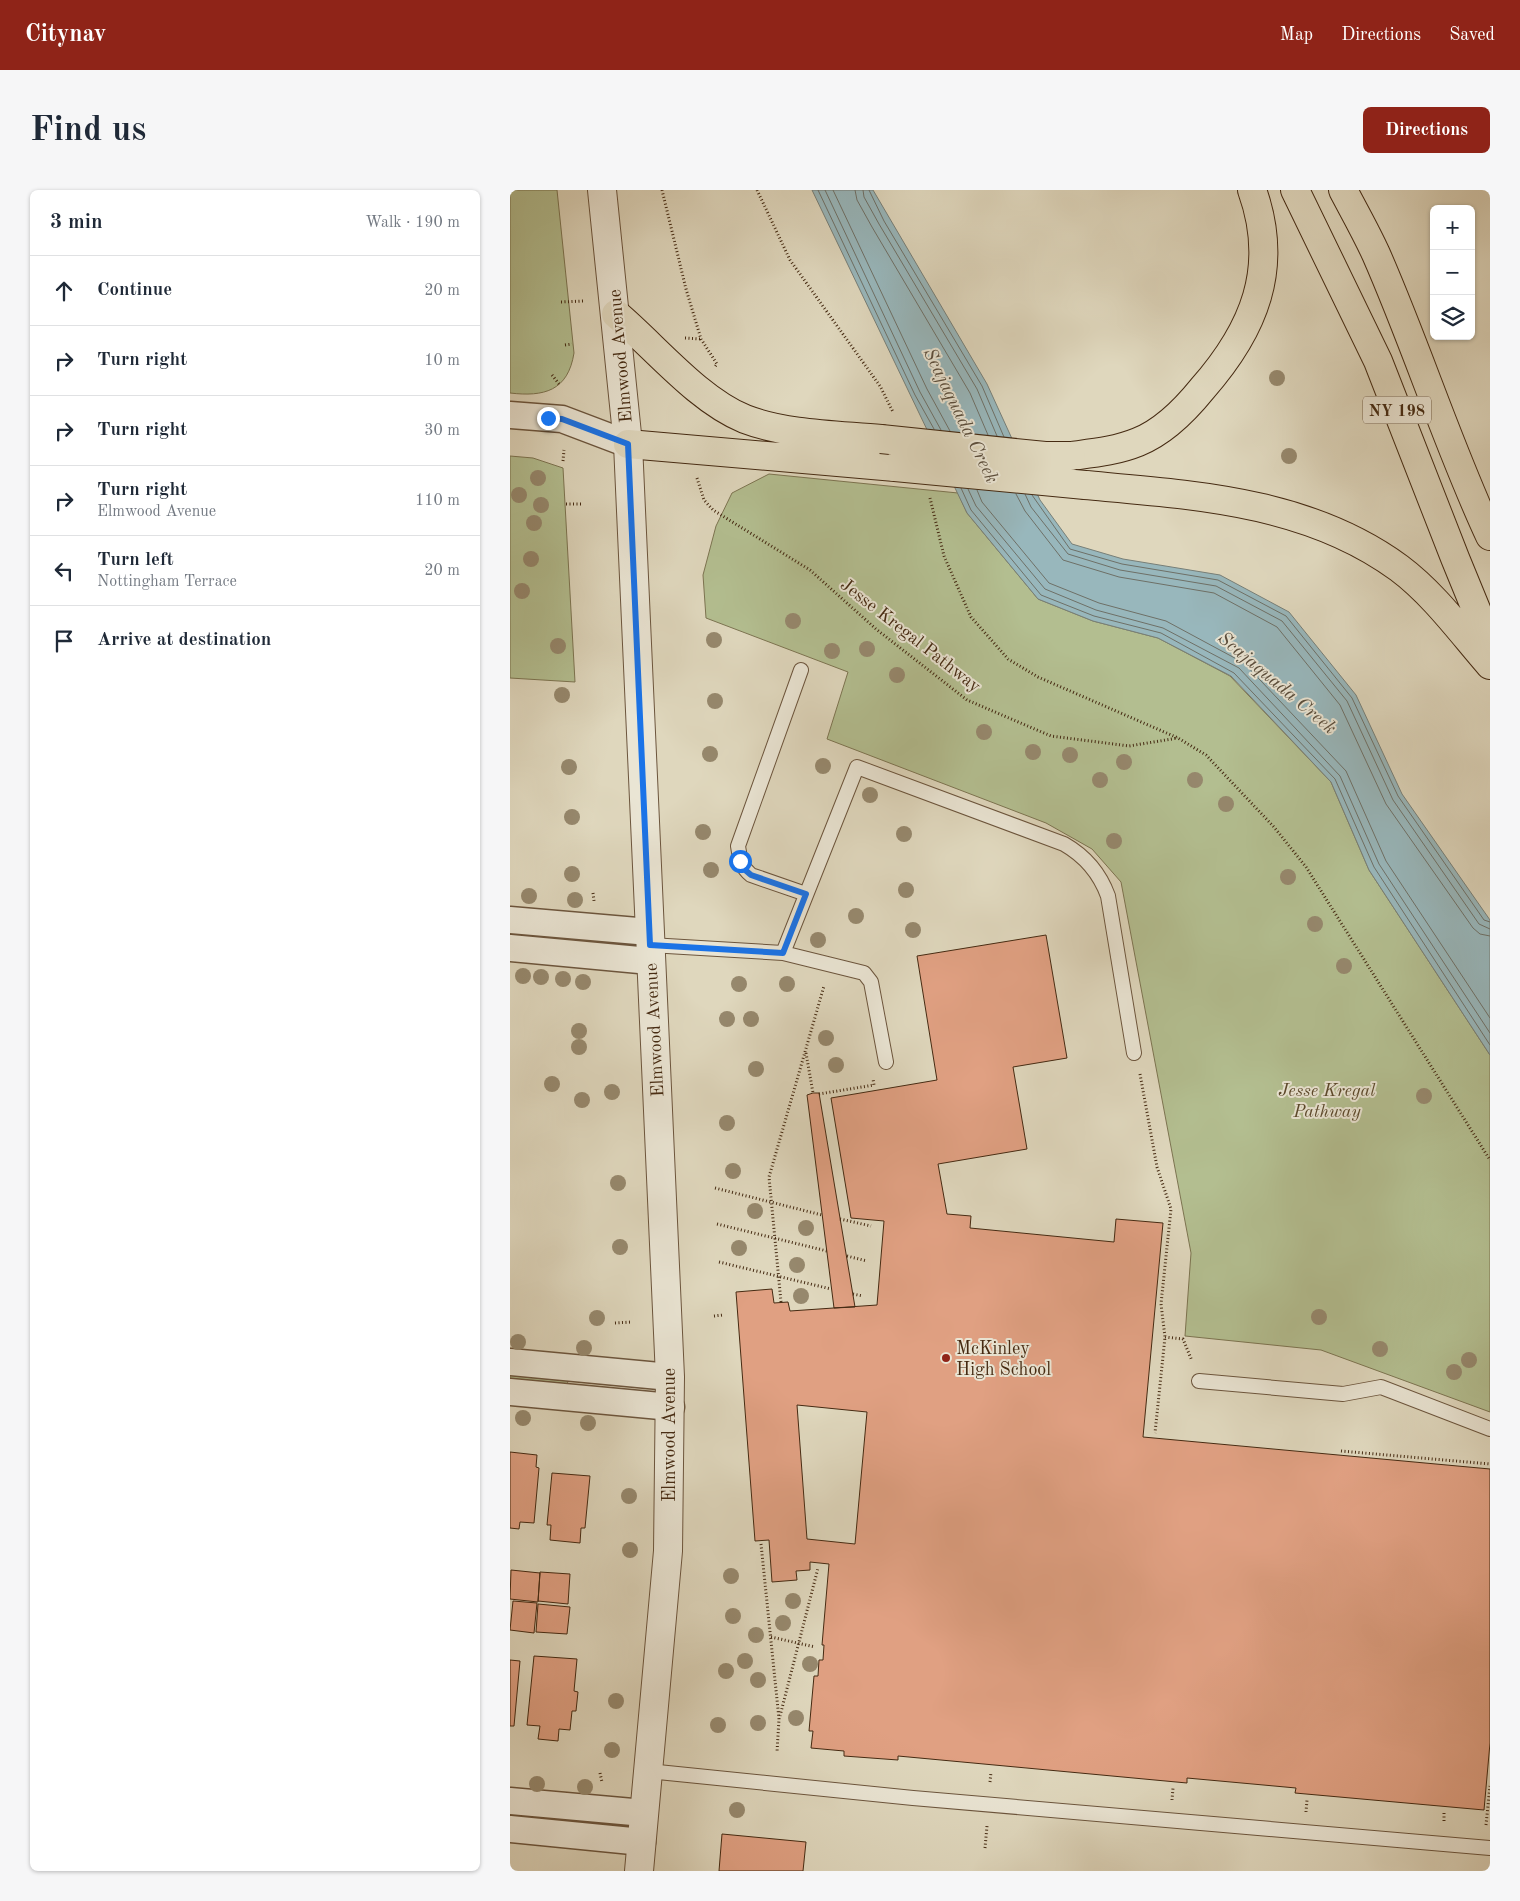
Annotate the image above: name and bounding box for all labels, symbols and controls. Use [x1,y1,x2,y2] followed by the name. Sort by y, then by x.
[25,23,106,47] text: Citynav
[1280,26,1313,44] text: Map
[1341,26,1421,44] text: Directions
[1449,26,1495,44] text: Saved
[1363,107,1490,153] button: Directions
[30,113,146,148] text: Find us
[1430,205,1475,340] map controls
[1430,205,1475,250] button: +
[50,212,103,233] text: 3 min
[365,215,460,231] text: Walk · 190 m
[1430,250,1475,295] button: −
[50,277,78,305] icon: ahead
[97,281,172,300] text: Continue
[424,283,460,299] text: 20 m
[606,288,636,424] street label: Elmwood Avenue
[1430,295,1475,340] button: layers
[919,345,1001,487] water label: Scajaquada Creek
[50,347,78,375] icon: right
[97,351,187,370] text: Turn right
[424,353,460,369] text: 10 m
[1363,396,1431,424] road number: NY 198
[537,407,560,430] route end
[50,417,78,445] icon: right
[97,421,187,440] text: Turn right
[424,423,460,439] text: 30 m
[97,481,187,500] text: Turn right
[50,487,78,515] icon: right
[415,493,460,509] text: 110 m
[97,504,216,520] text: Elmwood Avenue
[97,551,174,570] text: Turn left
[50,557,78,585] icon: left
[424,563,460,579] text: 20 m
[97,574,237,590] text: Nottingham Terrace
[837,576,984,696] street label: Jesse Kregal Pathway
[50,627,78,655] icon: arrive
[1214,629,1339,739] water label: Scajaquada Creek
[97,631,271,650] text: Arrive at destination
[729,850,752,873] route start
[643,962,667,1097] street label: Elmwood Avenue
[1279,1082,1376,1121] park label: Jesse Kregal Pathway
[956,1340,1051,1379] place label: McKinley High School
[940,1352,952,1364] marker: McKinley High School
[661,1368,679,1502] street label: Elmwood Avenue

